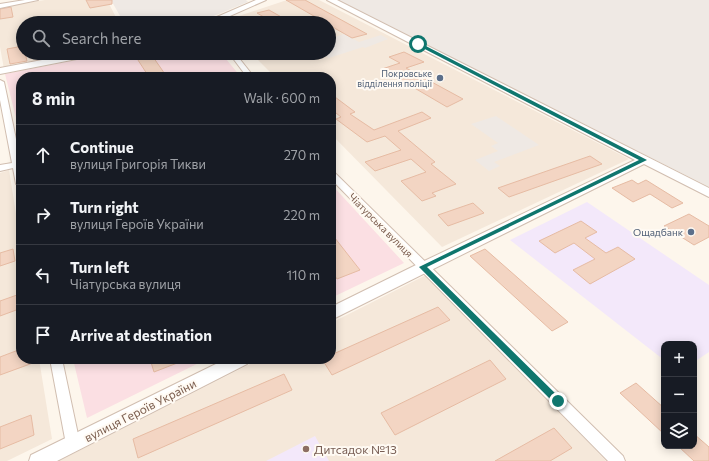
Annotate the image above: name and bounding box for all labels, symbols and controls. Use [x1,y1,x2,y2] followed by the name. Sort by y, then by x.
[16,16,336,60] search box
[30,27,52,49] icon: search
[62,29,141,47] text: Search here
[409,35,427,53] route start
[357,68,433,89] place label: Покровське відділення поліції
[435,73,445,83] marker: Покровське відділення поліції
[32,88,75,109] text: 8 min
[244,90,320,106] text: Walk · 600 m
[70,138,134,156] text: Continue
[32,144,54,166] icon: ahead
[284,147,320,163] text: 270 m
[70,156,206,172] text: вулиця Григорія Тикви
[347,191,415,259] street label: Чіатурська вулиця
[70,198,139,216] text: Turn right
[32,204,54,226] icon: right
[283,207,320,223] text: 220 m
[70,216,204,232] text: вулиця Героїв України
[633,226,684,238] place label: Ощадбанк
[686,227,696,237] marker: Ощадбанк
[70,258,129,276] text: Turn left
[32,264,54,286] icon: left
[287,267,320,283] text: 110 m
[70,276,181,292] text: Чіатурська вулиця
[32,324,54,346] icon: arrive
[70,326,212,344] text: Arrive at destination
[661,341,697,449] map controls
[661,341,697,377] button: +
[82,376,198,444] street label: вулиця Героїв України
[661,377,697,413] button: −
[549,392,567,410] route end
[661,413,697,449] button: layers
[314,442,397,456] place label: Дитсадок №13
[301,444,311,454] marker: Дитсадок №13

